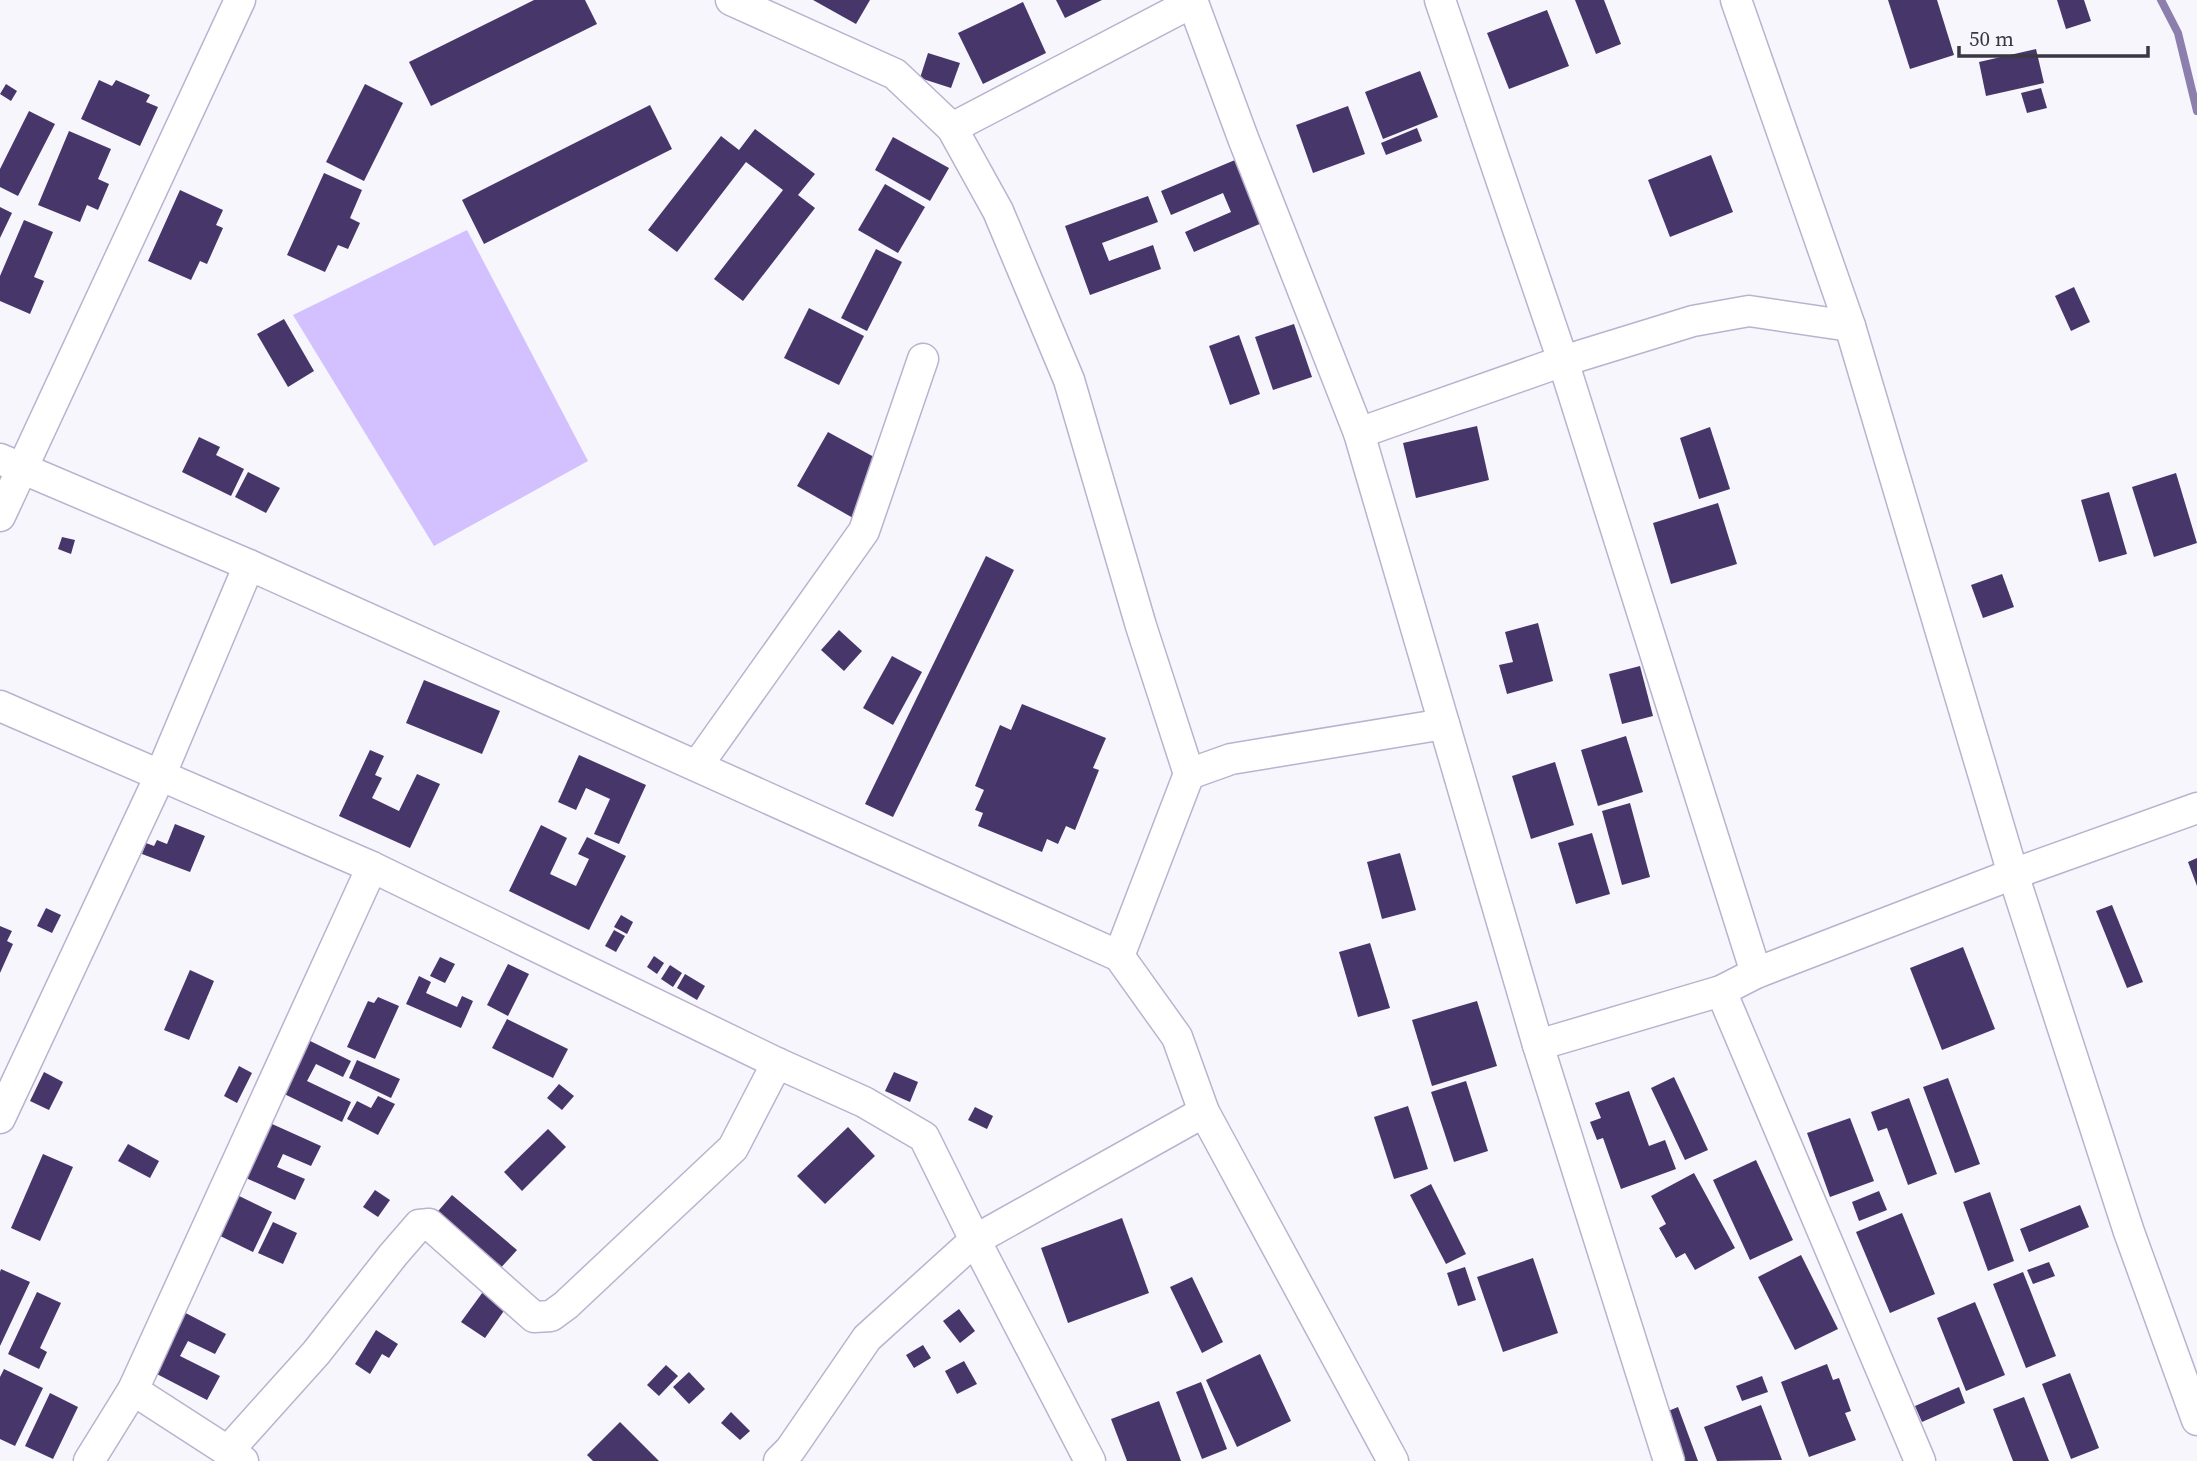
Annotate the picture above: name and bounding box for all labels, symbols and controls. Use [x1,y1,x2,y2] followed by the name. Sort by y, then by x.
[1959,14,2148,58] scale bar
[1969,24,2014,53] text: 50 m

